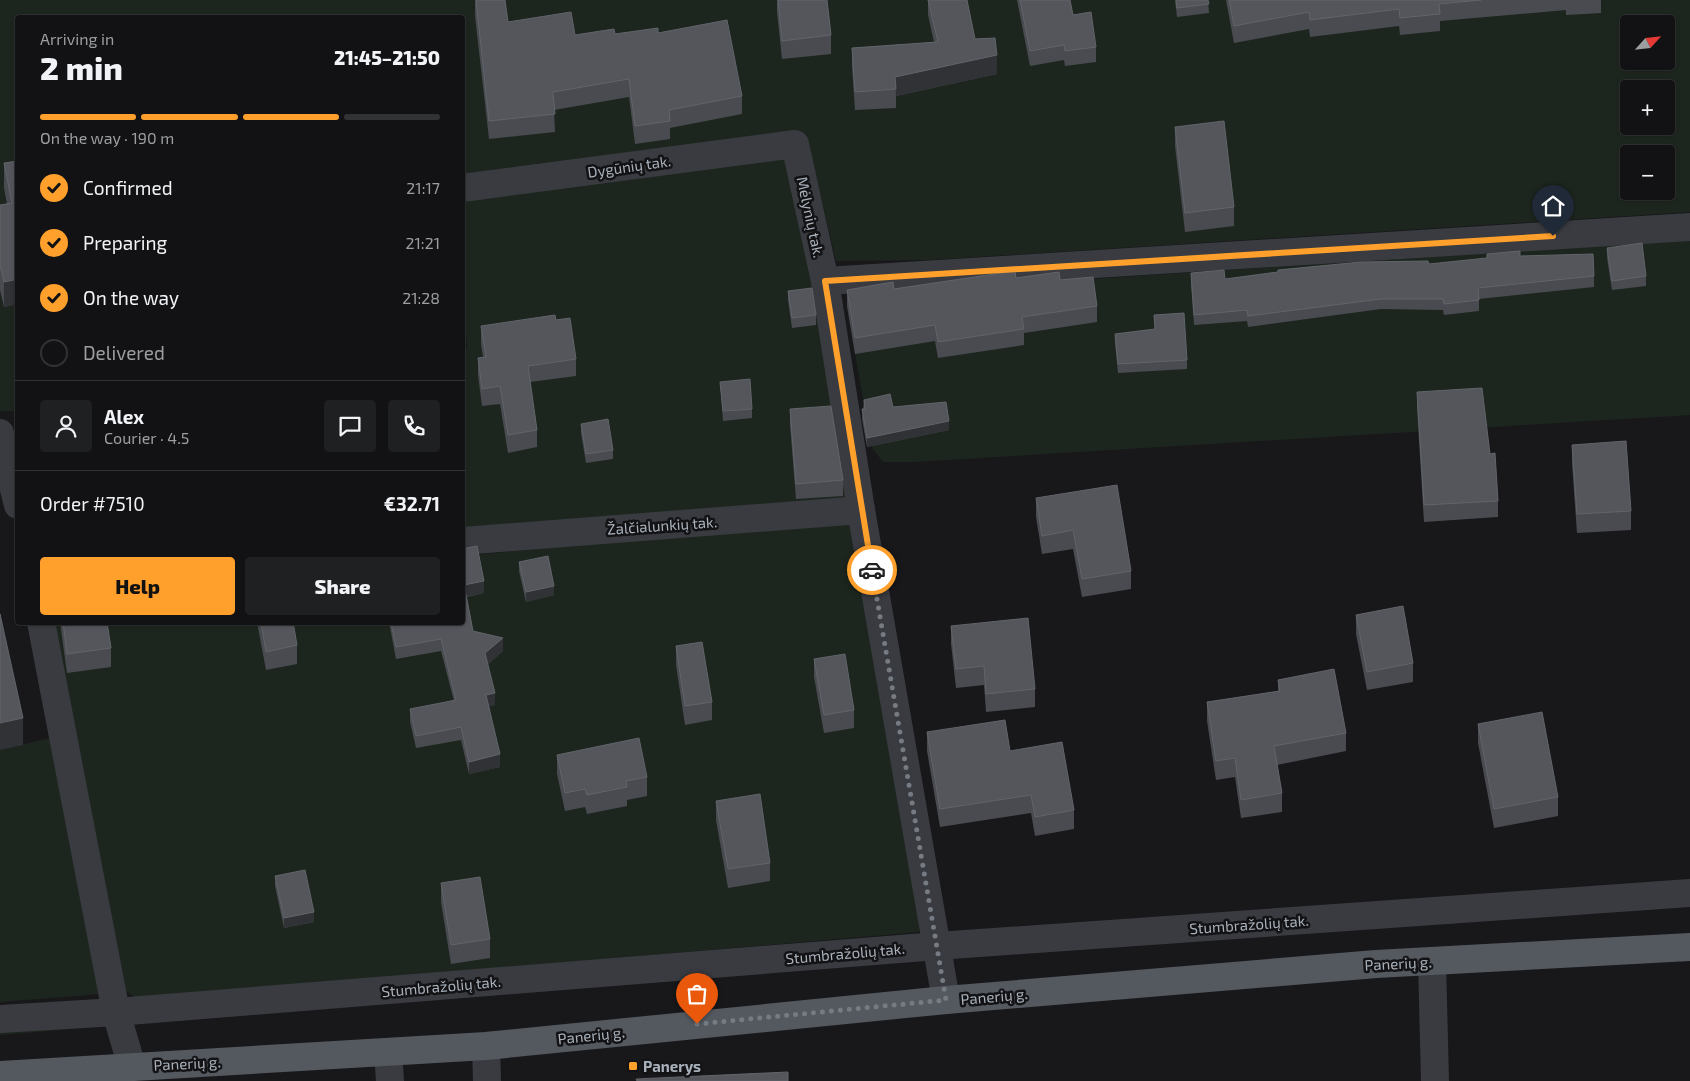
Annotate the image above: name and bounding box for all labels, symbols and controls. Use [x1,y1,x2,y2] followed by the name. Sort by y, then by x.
[1620,15,1675,70] north arrow
[1620,15,1675,200] map controls
[40,29,114,48] text: Arriving in
[334,46,440,69] text: 21:45–21:50
[40,48,123,86] text: 2 min
[1620,80,1675,135] button: +
[40,128,174,147] text: On the way · 190 m
[1620,145,1675,200] button: −
[586,151,672,181] street label: Dygūnių tak.
[40,174,68,202] icon: check
[794,175,828,259] street label: Mėlynių tak.
[83,176,173,199] text: Confirmed
[406,178,440,197] text: 21:17
[1532,185,1574,236] pin
[1539,192,1567,220] icon: home
[40,229,68,257] icon: check
[83,231,167,254] text: Preparing
[406,233,440,252] text: 21:21
[40,284,68,312] icon: check
[83,286,179,309] text: On the way
[402,288,440,307] text: 21:28
[83,341,165,364] text: Delivered
[40,400,92,452] button: person
[324,400,376,452] button: chat
[388,400,440,452] button: phone
[104,405,144,428] text: Alex
[104,428,189,447] text: Courier · 4.5
[40,492,145,515] text: Order #7510
[384,492,440,515] text: €32.71
[606,512,718,538] street label: Žalčialunkių tak.
[847,545,897,595] courier
[858,556,886,584] icon: car
[40,557,235,615] button: Help
[245,557,440,615] button: Share
[1189,911,1309,937] street label: Stumbražolių tak.
[785,939,905,967] street label: Stumbražolių tak.
[1364,952,1432,974] street label: Panerių g.
[381,972,501,1000] street label: Stumbražolių tak.
[676,973,718,1024] pin
[683,980,711,1008] icon: bag
[960,984,1028,1008] street label: Panerių g.
[557,1023,625,1047] street label: Panerių g.
[153,1052,221,1074] street label: Panerių g.
[643,1057,701,1076] place label: Panerys
[627,1060,639,1072] marker: Panerys

